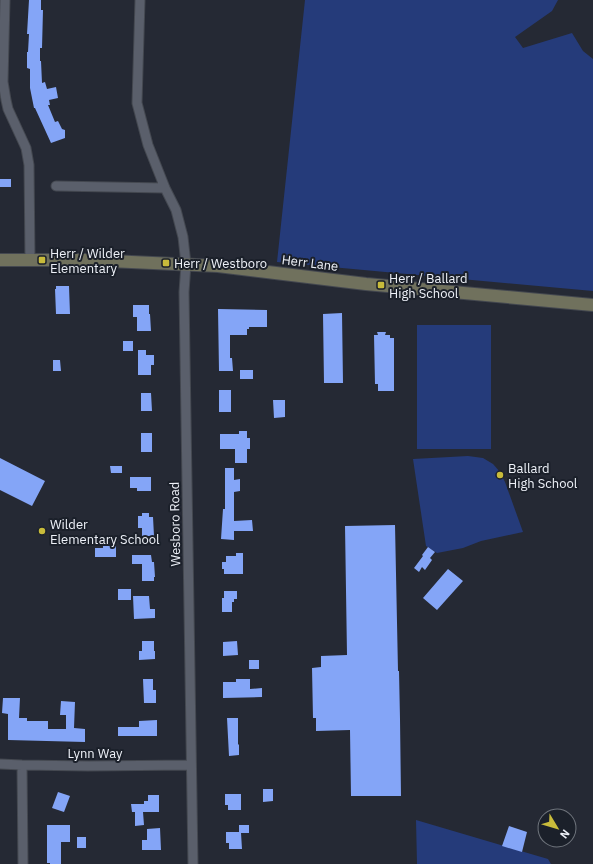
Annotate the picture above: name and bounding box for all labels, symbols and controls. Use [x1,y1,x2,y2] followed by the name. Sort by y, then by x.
[50,245,125,277] place label: Herr / Wilder Elementary
[281,251,339,275] street label: Herr Lane
[37,255,47,265] marker: Herr / Wilder Elementary
[174,255,267,272] place label: Herr / Westboro
[161,258,171,268] marker: Herr / Westboro
[389,270,468,302] place label: Herr / Ballard High School
[376,280,386,290] marker: Herr / Ballard High School
[508,460,578,492] place label: Ballard High School
[495,470,505,480] marker: Ballard High School
[166,482,184,566] street label: Wesboro Road
[50,516,160,548] place label: Wilder Elementary School
[37,526,47,536] marker: Wilder Elementary School
[67,745,123,762] street label: Lynn Way
[537,808,577,848] north arrow
[557,827,573,842] text: N

